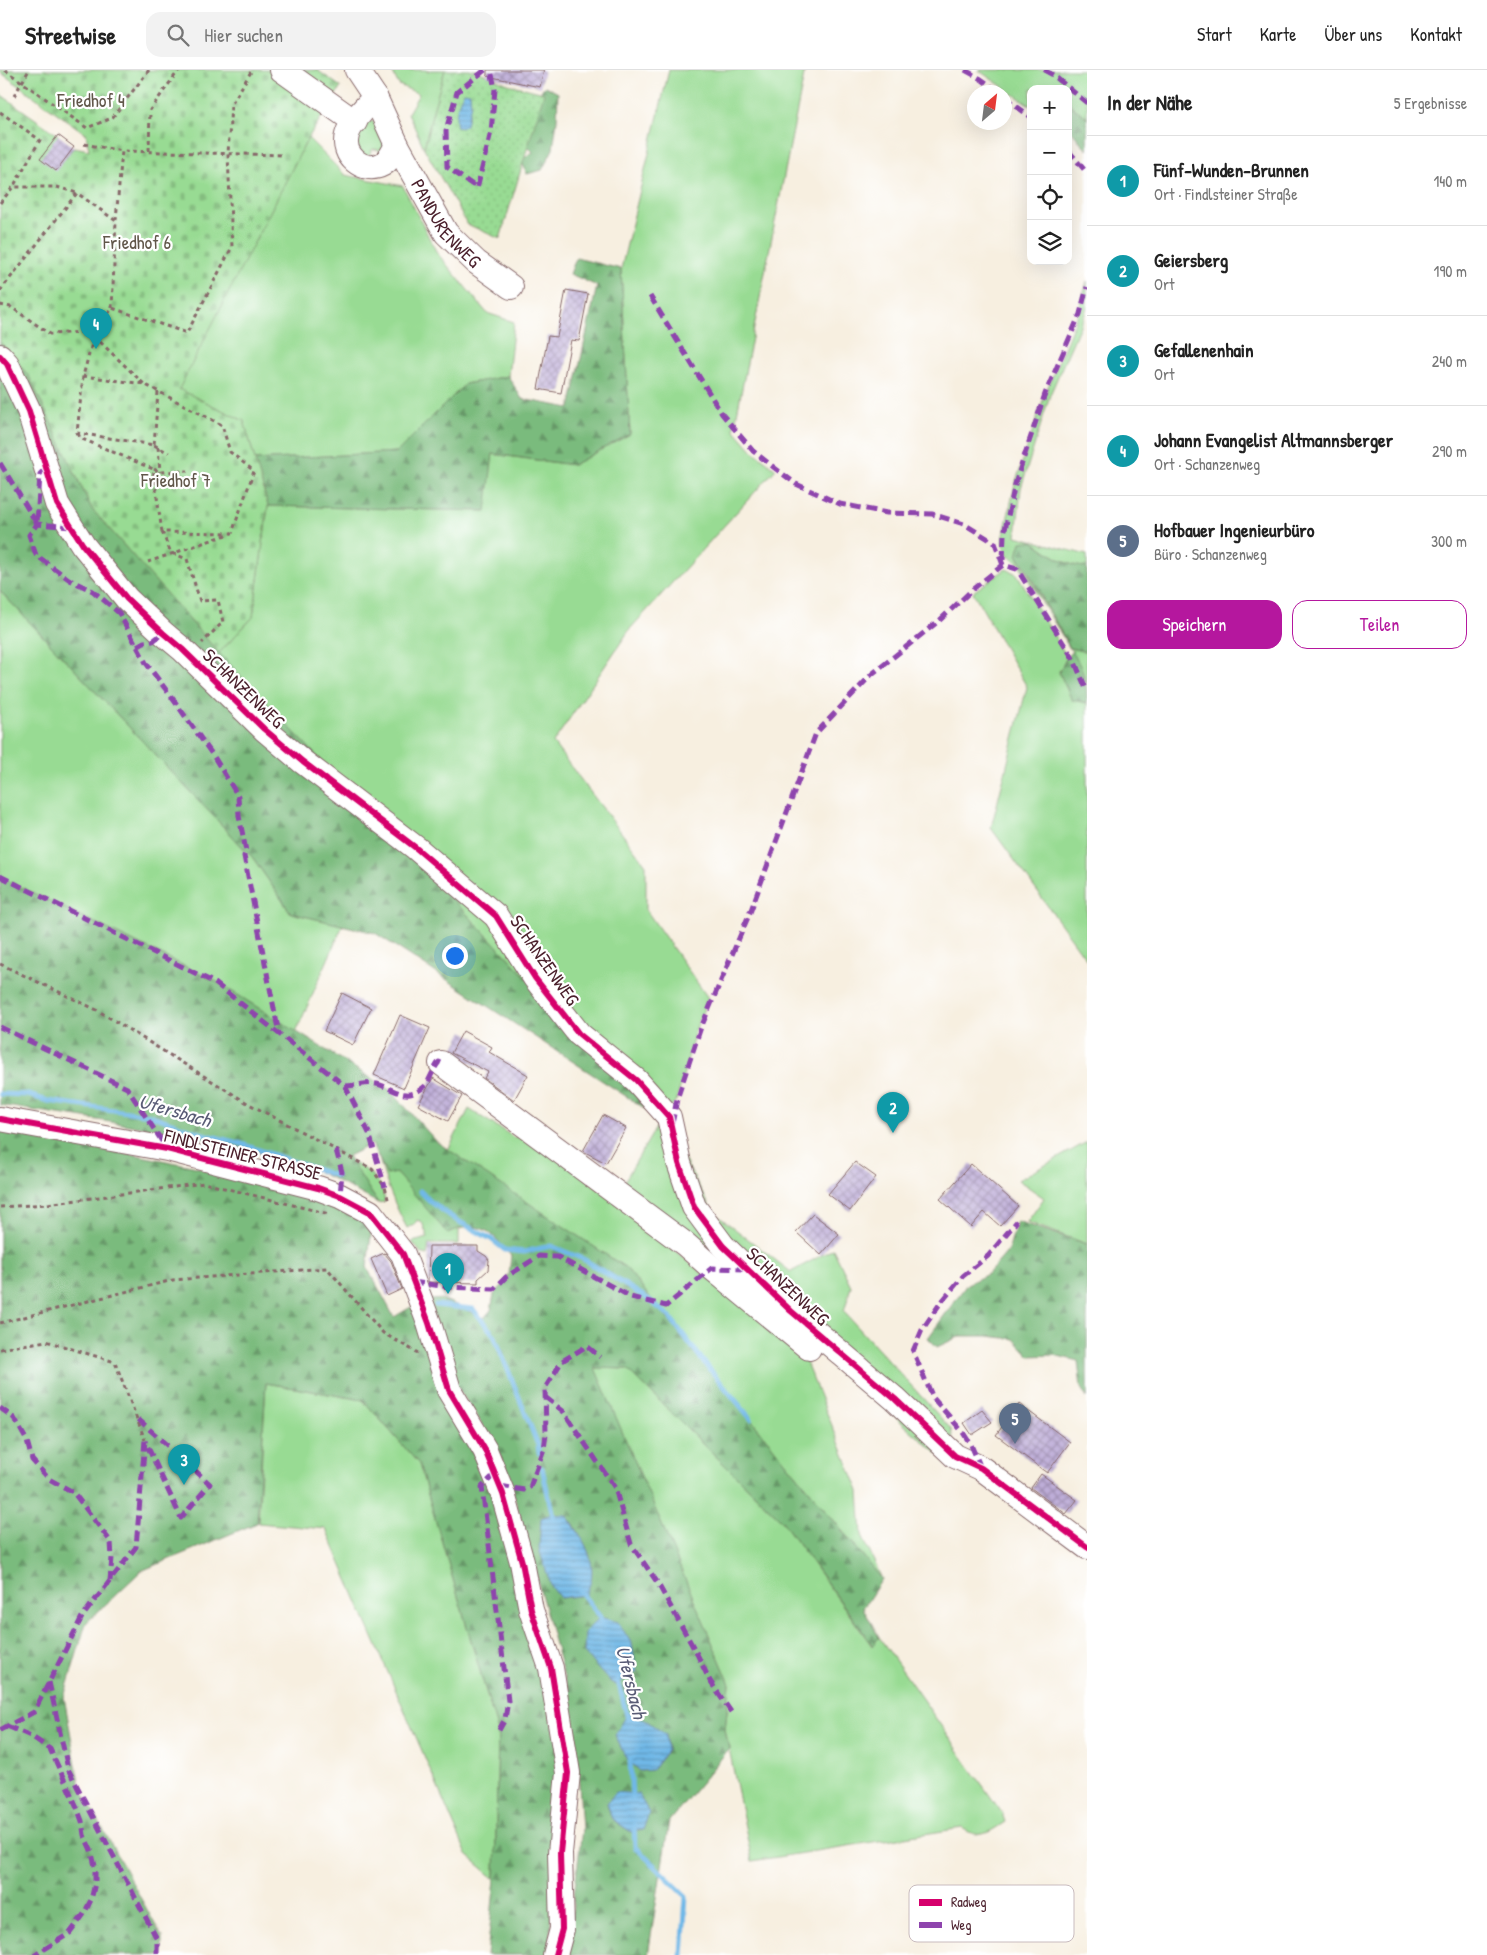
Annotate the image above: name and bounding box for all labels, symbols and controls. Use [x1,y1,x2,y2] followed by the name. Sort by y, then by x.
[146,12,496,57] search box
[25,19,116,51] text: Streetwise
[164,21,192,49] icon: search
[204,22,283,48] text: Hier suchen
[1197,22,1232,47] text: Start
[1260,22,1296,47] text: Karte
[1324,22,1382,47] text: Über uns
[1410,22,1462,47] text: Kontakt
[967,85,1012,130] north arrow
[1027,85,1072,265] map controls
[1027,85,1072,130] button: +
[56,87,125,113] park label: Friedhof 4
[1107,88,1192,117] text: In der Nähe
[1394,92,1467,114] text: 5 Ergebnisse
[1027,130,1072,175] button: −
[1154,157,1309,183] text: Fünf-Wunden-Brunnen
[1120,170,1126,192] text: 1
[1433,170,1467,192] text: 140 m
[405,174,487,273] street label: PANDURENWEG
[1027,175,1072,220] button: locate
[1154,183,1298,205] text: Ort · Findlsteiner Straße
[1027,220,1072,265] button: layers
[102,229,171,255] park label: Friedhof 6
[1154,247,1228,273] text: Geiersberg
[1119,260,1127,282] text: 2
[1434,260,1467,282] text: 190 m
[1154,273,1175,295] text: Ort
[80,308,112,349] pin: 4
[1154,337,1254,363] text: Gefallenenhain
[1119,350,1127,372] text: 3
[1432,350,1467,372] text: 240 m
[1154,363,1175,385] text: Ort
[1154,427,1393,453] text: Johann Evangelist Altmannsberger
[1120,440,1126,462] text: 4
[1432,440,1467,462] text: 290 m
[1154,453,1260,475] text: Ort · Schanzenweg
[140,467,211,493] park label: Friedhof 7
[1154,517,1314,543] text: Hofbauer Ingenieurbüro
[1120,530,1126,552] text: 5
[1431,530,1467,552] text: 300 m
[1154,543,1267,565] text: Büro · Schanzenweg
[1107,600,1282,649] button: Speichern
[1292,600,1467,649] button: Teilen
[197,642,291,734] street label: SCHANZENWEG
[504,910,586,1010] street label: SCHANZENWEG
[442,943,468,969] your location
[136,1087,216,1134] water label: Ufersbach
[877,1092,909,1133] pin: 2
[161,1122,325,1186] street label: FINDLSTEINER STRASSE
[741,1241,835,1331] street label: SCHANZENWEG
[432,1253,464,1294] pin: 1
[999,1403,1031,1444] pin: 5
[168,1444,200,1485] pin: 3
[610,1643,654,1723] water label: Ufersbach
[909,1885,1074,1942] legend
[951,1892,987,1912] text: Radweg
[951,1915,971,1935] text: Weg

